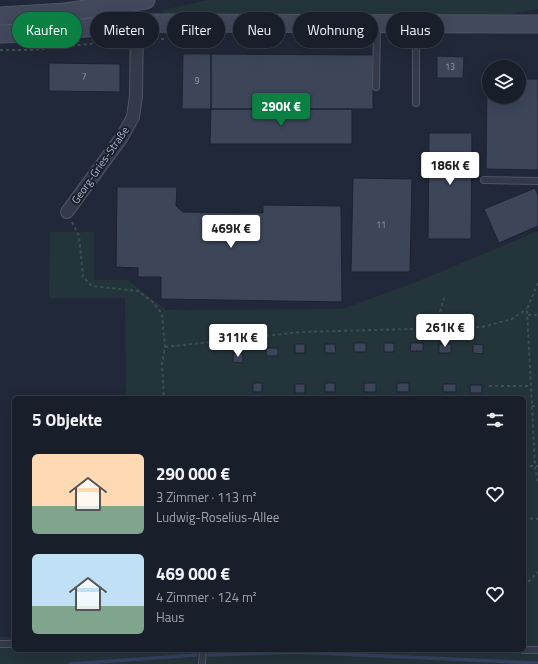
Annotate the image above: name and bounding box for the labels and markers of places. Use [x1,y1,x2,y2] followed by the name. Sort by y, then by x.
[248,93,314,127] pin: 290K €
[417,152,483,186] pin: 186K €
[198,215,264,249] pin: 469K €
[412,314,478,348] pin: 261K €
[205,324,271,358] pin: 311K €

